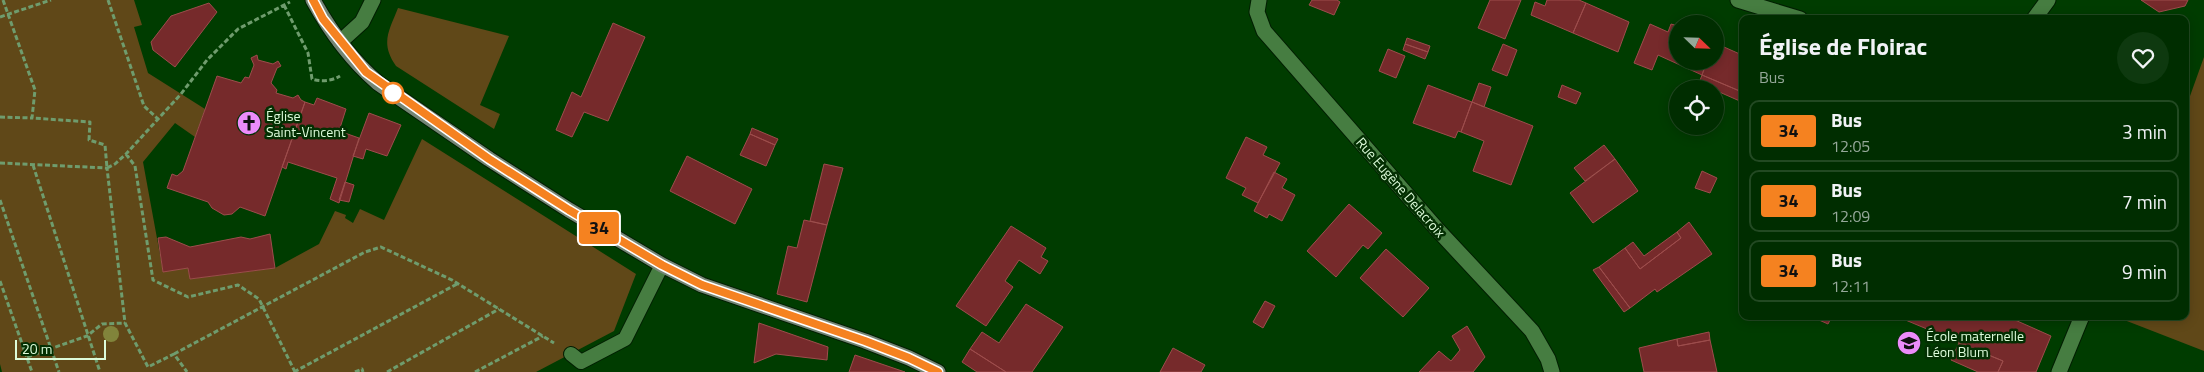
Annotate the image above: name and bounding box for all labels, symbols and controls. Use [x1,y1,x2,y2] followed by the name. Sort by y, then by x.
[1669,15,1724,70] north arrow
[1669,15,1724,135] map controls
[1759,28,1927,64] text: Église de Floirac
[2117,32,2169,84] button: heart
[1759,65,1785,89] text: Bus
[1669,80,1724,135] button: locate
[382,82,404,104] unlabelled marker
[266,105,346,142] place label: Église Saint-Vincent
[1831,105,1862,134] text: Bus
[236,110,262,136] church icon: Église Saint-Vincent
[1778,117,1799,144] text: 34
[2122,117,2167,146] text: 3 min
[1351,132,1451,242] street label: Rue Eugène Delacroix
[1831,134,1870,158] text: 12:05
[1831,175,1862,204] text: Bus
[1778,187,1799,214] text: 34
[2122,187,2167,216] text: 7 min
[1831,204,1870,228] text: 12:09
[576,212,622,244] line badge: 34
[589,214,609,241] text: 34
[1831,245,1862,274] text: Bus
[1778,257,1799,284] text: 34
[2122,257,2167,286] text: 9 min
[1831,274,1870,298] text: 12:11
[1926,325,2024,362] place label: École maternelle Léon Blum
[1896,330,1922,356] school or university icon: École maternelle Léon Blum
[15,337,106,360] scale bar
[22,338,52,359] text: 20 m

